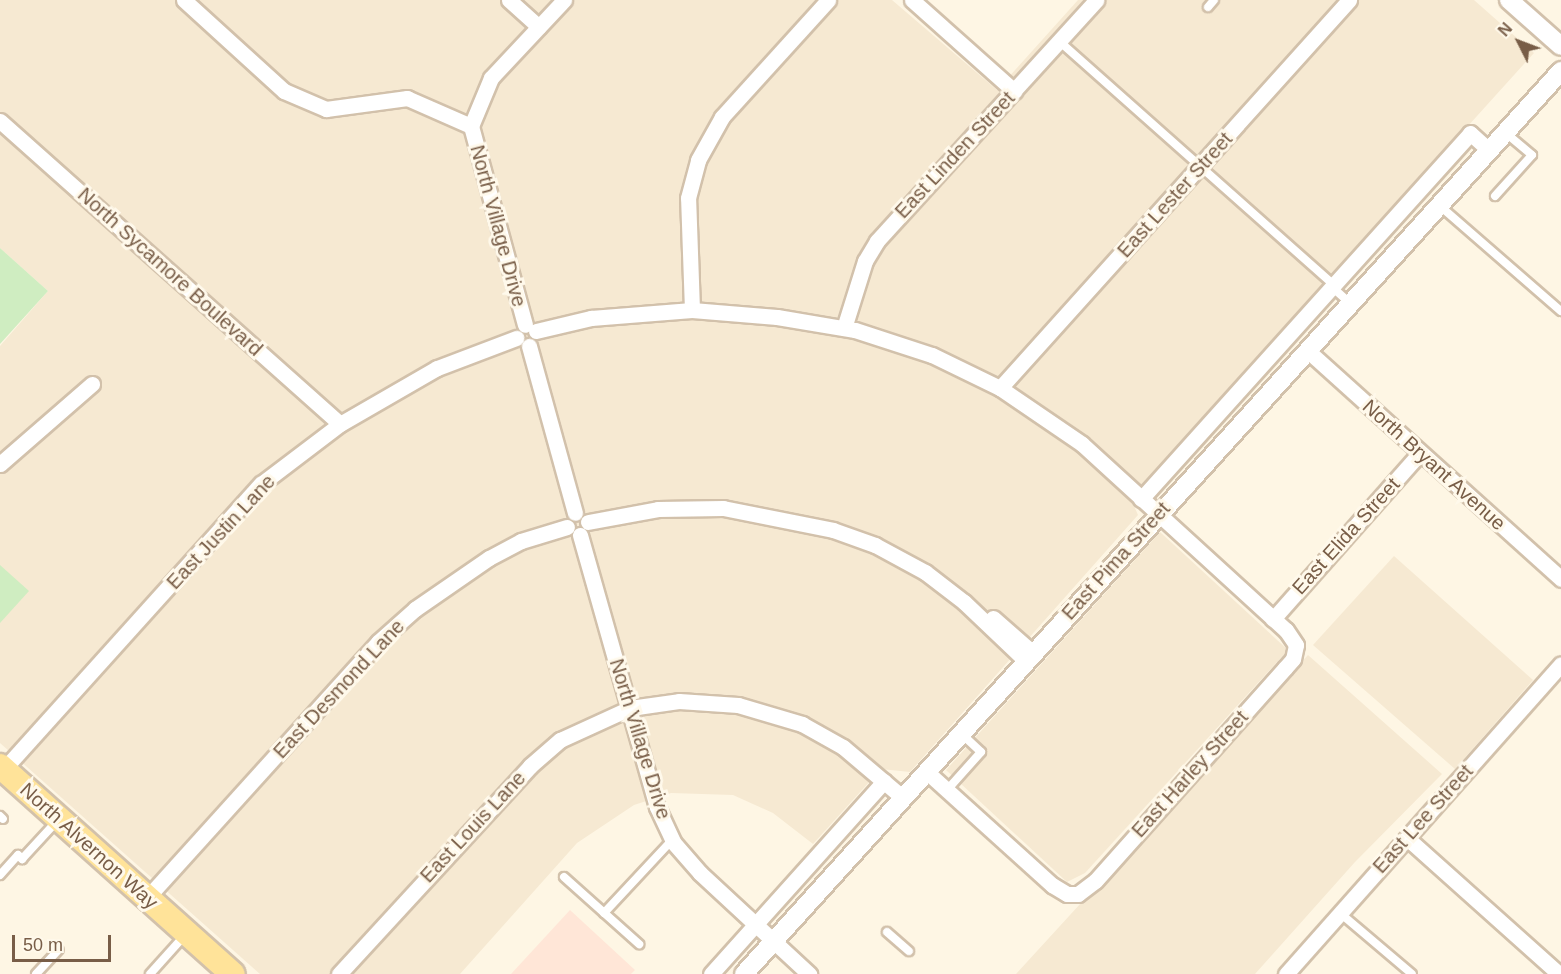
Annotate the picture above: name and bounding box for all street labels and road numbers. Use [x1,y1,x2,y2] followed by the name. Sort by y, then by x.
[890,87,1020,223] street label: East Linden Street
[1113,127,1237,263] street label: East Lester Street
[465,143,531,309] street label: North Village Drive
[73,183,267,361] street label: North Sycamore Boulevard
[1357,394,1511,536] street label: North Bryant Avenue
[162,470,280,594] street label: East Justin Lane
[1287,473,1405,599] street label: East Elida Street
[1057,497,1175,625] street label: East Pima Street
[268,615,410,763] street label: East Desmond Lane
[604,656,676,822] street label: North Village Drive
[1127,706,1253,842] street label: East Harley Street
[1368,760,1478,878] street label: East Lee Street
[415,766,531,888] street label: East Louis Lane
[15,777,163,915] street label: North Alvernon Way

